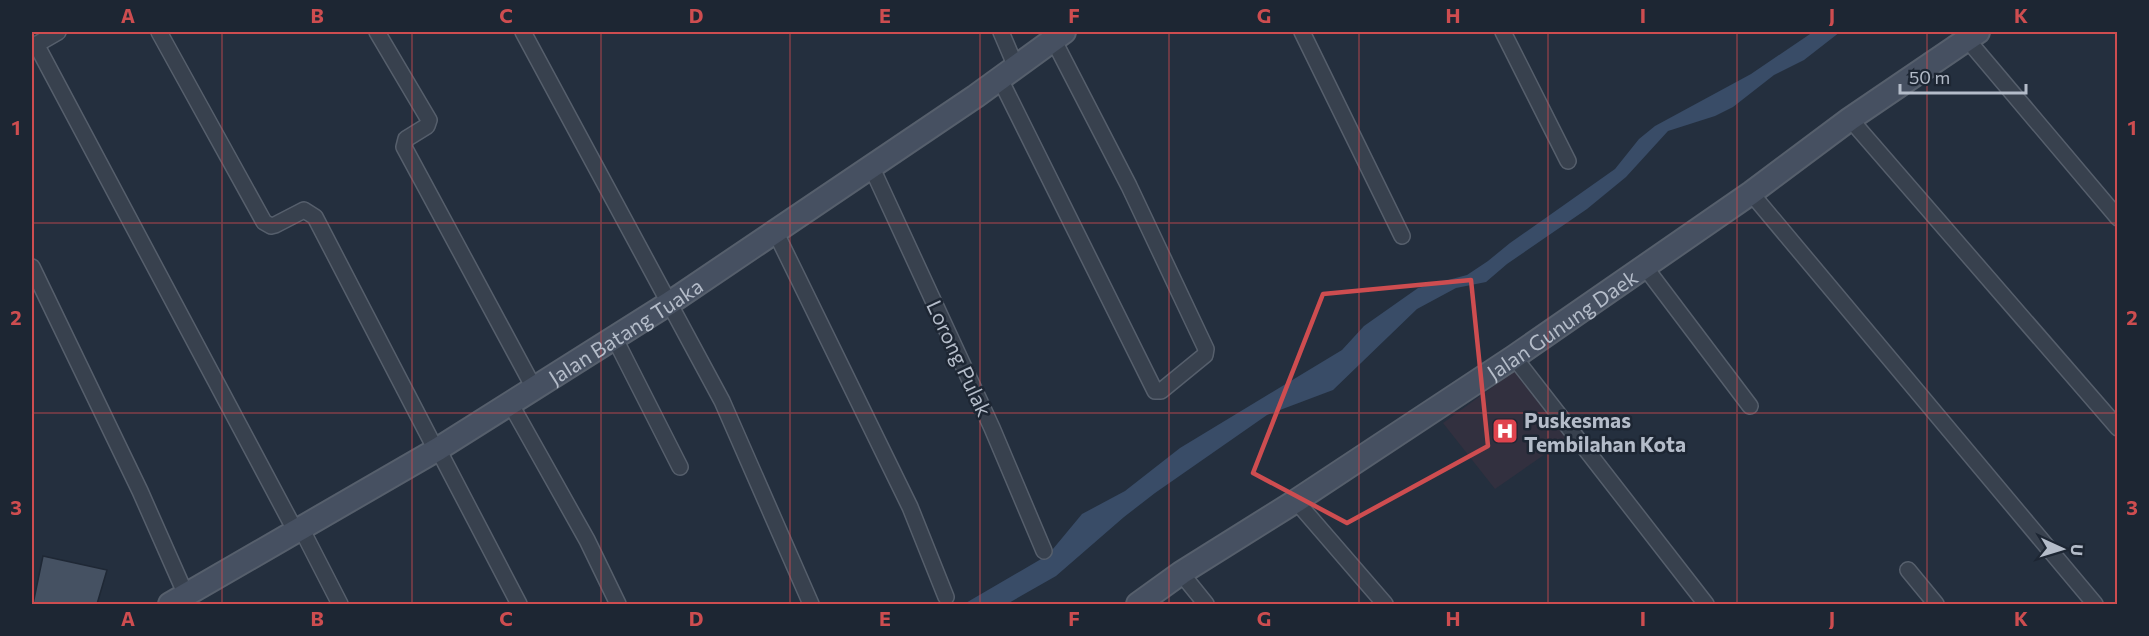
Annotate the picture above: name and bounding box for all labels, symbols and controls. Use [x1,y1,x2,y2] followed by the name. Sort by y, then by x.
[121,3,135,27] text: A
[310,3,324,27] text: B
[499,3,513,27] text: C
[689,3,703,27] text: D
[879,3,891,27] text: E
[1068,3,1080,27] text: F
[1257,3,1271,27] text: G
[1446,3,1461,27] text: H
[1640,3,1646,27] text: I
[1829,3,1835,27] text: J
[2014,3,2028,27] text: K
[1900,57,2026,95] scale bar
[1909,66,1950,88] text: 50 m
[11,115,21,139] text: 1
[2127,115,2137,139] text: 1
[1482,263,1642,384] street label: Jalan Gunung Daek
[543,272,707,389] street label: Jalan Batang Tuaka
[922,296,998,420] street label: Lorong Pulak
[10,305,22,329] text: 2
[2126,305,2138,329] text: 2
[1524,407,1686,456] place label: Puskesmas Tembilahan Kota
[1490,416,1520,446] hospital icon: Puskesmas Tembilahan Kota
[10,495,22,519] text: 3
[2126,495,2138,519] text: 3
[2032,519,2092,579] north arrow
[2068,544,2087,557] text: U
[121,606,135,630] text: A
[310,606,324,630] text: B
[499,606,513,630] text: C
[689,606,703,630] text: D
[879,606,891,630] text: E
[1068,606,1080,630] text: F
[1257,606,1271,630] text: G
[1446,606,1461,630] text: H
[1640,606,1646,630] text: I
[1829,606,1835,630] text: J
[2014,606,2028,630] text: K

